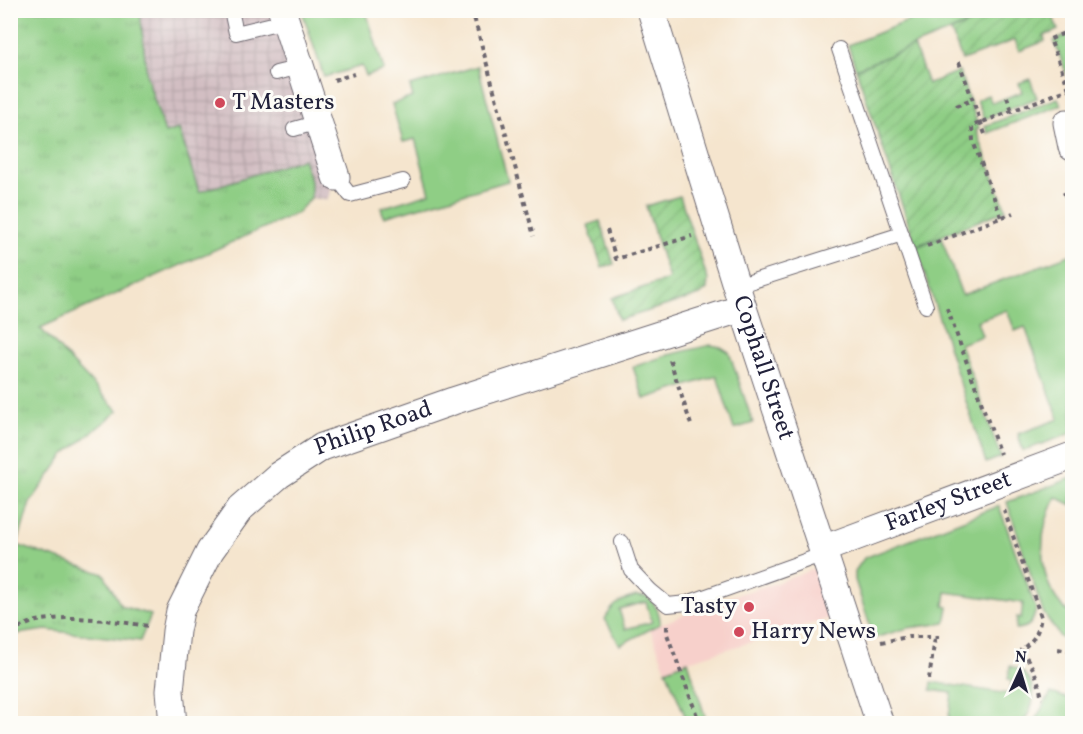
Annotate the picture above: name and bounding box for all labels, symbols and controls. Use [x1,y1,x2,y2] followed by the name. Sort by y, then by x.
[232,86,335,120] place label: T Masters
[213,96,227,110] marker: T Masters
[723,291,802,445] street label: Cophall Street
[310,393,437,465] street label: Philip Road
[880,463,1017,541] street label: Farley Street
[681,590,737,624] place label: Tasty
[742,600,756,614] marker: Tasty
[751,615,876,649] place label: Harry News
[732,625,746,639] marker: Harry News
[990,641,1050,701] north arrow
[1014,647,1028,669] text: N

